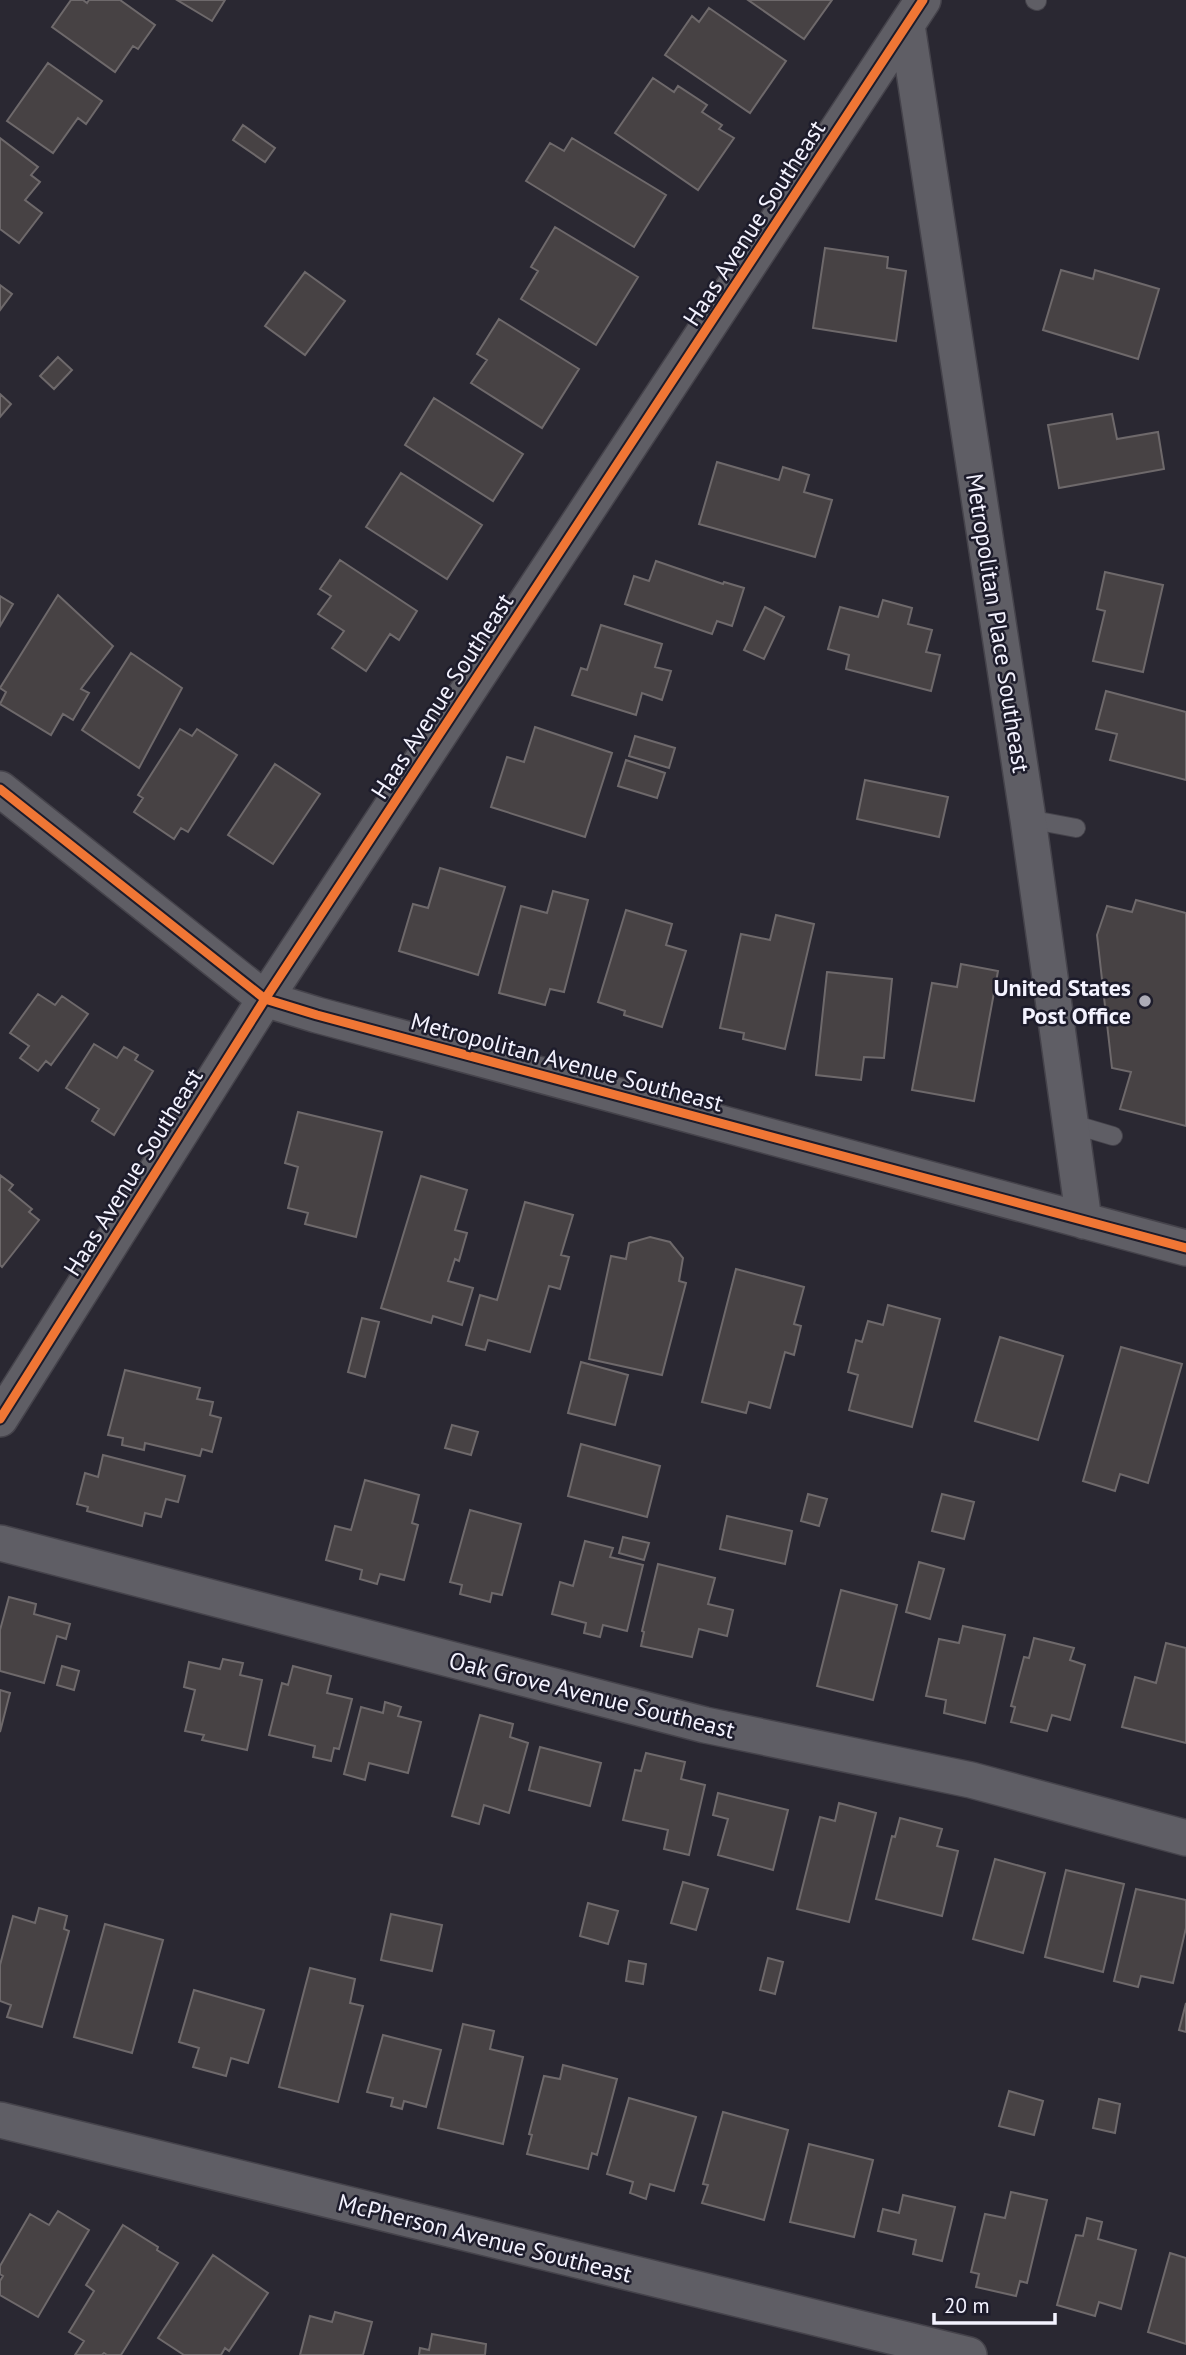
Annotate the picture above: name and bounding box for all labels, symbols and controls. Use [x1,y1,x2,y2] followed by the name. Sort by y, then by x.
[676,114,832,332] street label: Haas Avenue Southeast
[959,471,1037,775] street label: Metropolitan Place Southeast
[364,587,520,805] street label: Haas Avenue Southeast
[993,972,1131,1031] place label: United States Post Office
[1137,993,1153,1009] marker: United States Post Office
[408,1005,726,1119] street label: Metropolitan Avenue Southeast
[56,1062,210,1282] street label: Haas Avenue Southeast
[446,1644,738,1746] street label: Oak Grove Avenue Southeast
[335,2186,635,2290] street label: McPherson Avenue Southeast
[934,2282,1055,2326] scale bar
[944,2292,990,2319] text: 20 m

